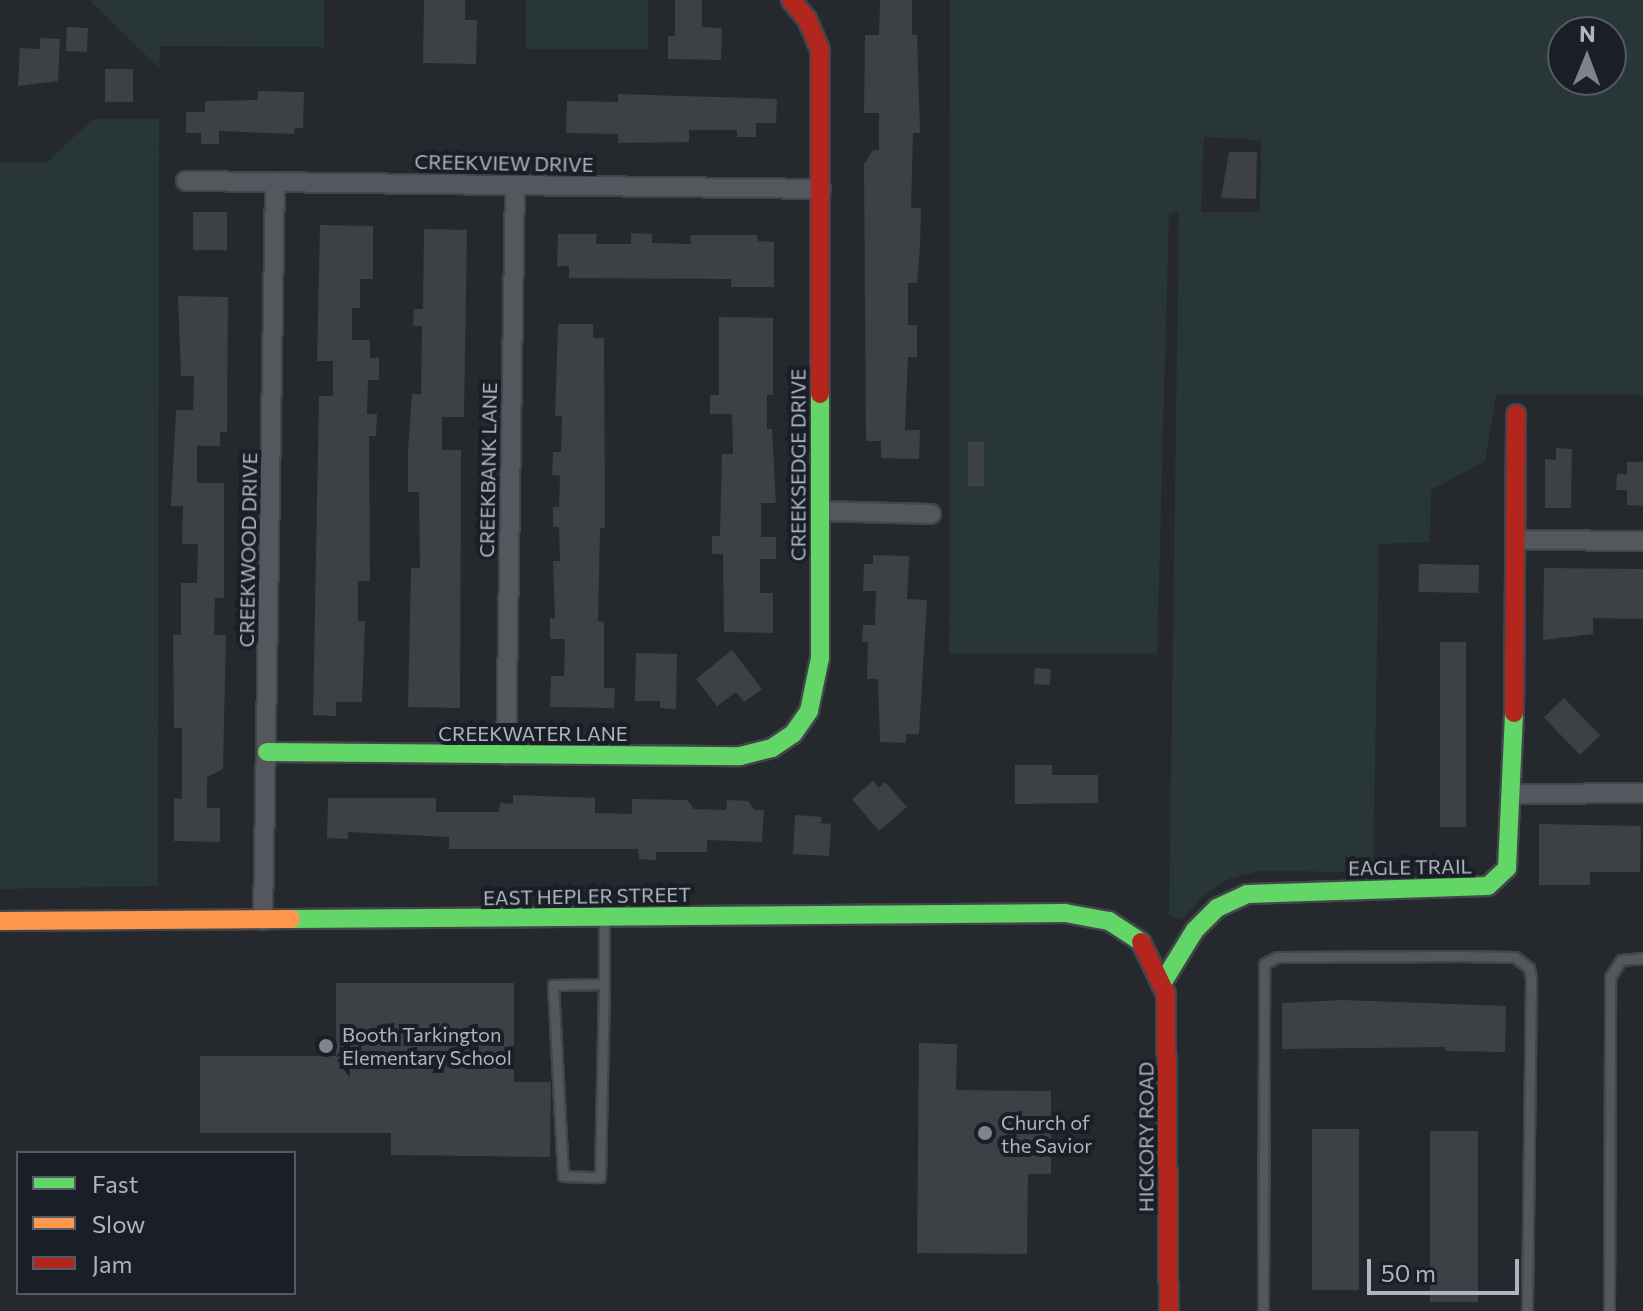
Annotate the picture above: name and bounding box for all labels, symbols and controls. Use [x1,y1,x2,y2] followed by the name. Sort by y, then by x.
[1547,16,1627,96] north arrow
[1579,20,1596,47] text: N
[414,149,594,177] street label: CREEKVIEW DRIVE
[786,369,810,561] street label: CREEKSEDGE DRIVE
[474,382,502,558] street label: CREEKBANK LANE
[234,452,262,648] street label: CREEKWOOD DRIVE
[438,721,628,745] street label: CREEKWATER LANE
[1348,854,1472,880] street label: EAGLE TRAIL
[483,882,691,910] street label: EAST HEPLER STREET
[342,1022,512,1069] place label: Booth Tarkington Elementary School
[317,1037,335,1055] marker: Booth Tarkington Elementary School
[1134,1062,1158,1212] street label: HICKORY ROAD
[1001,1110,1092,1157] place label: Church of the Savior
[976,1124,994,1142] marker: Church of the Savior
[16,1151,296,1295] legend
[92,1169,139,1198] text: Fast
[92,1209,145,1238] text: Slow
[1371,1243,1523,1293] scale bar
[92,1249,132,1278] text: Jam
[1381,1258,1436,1287] text: 50 m

